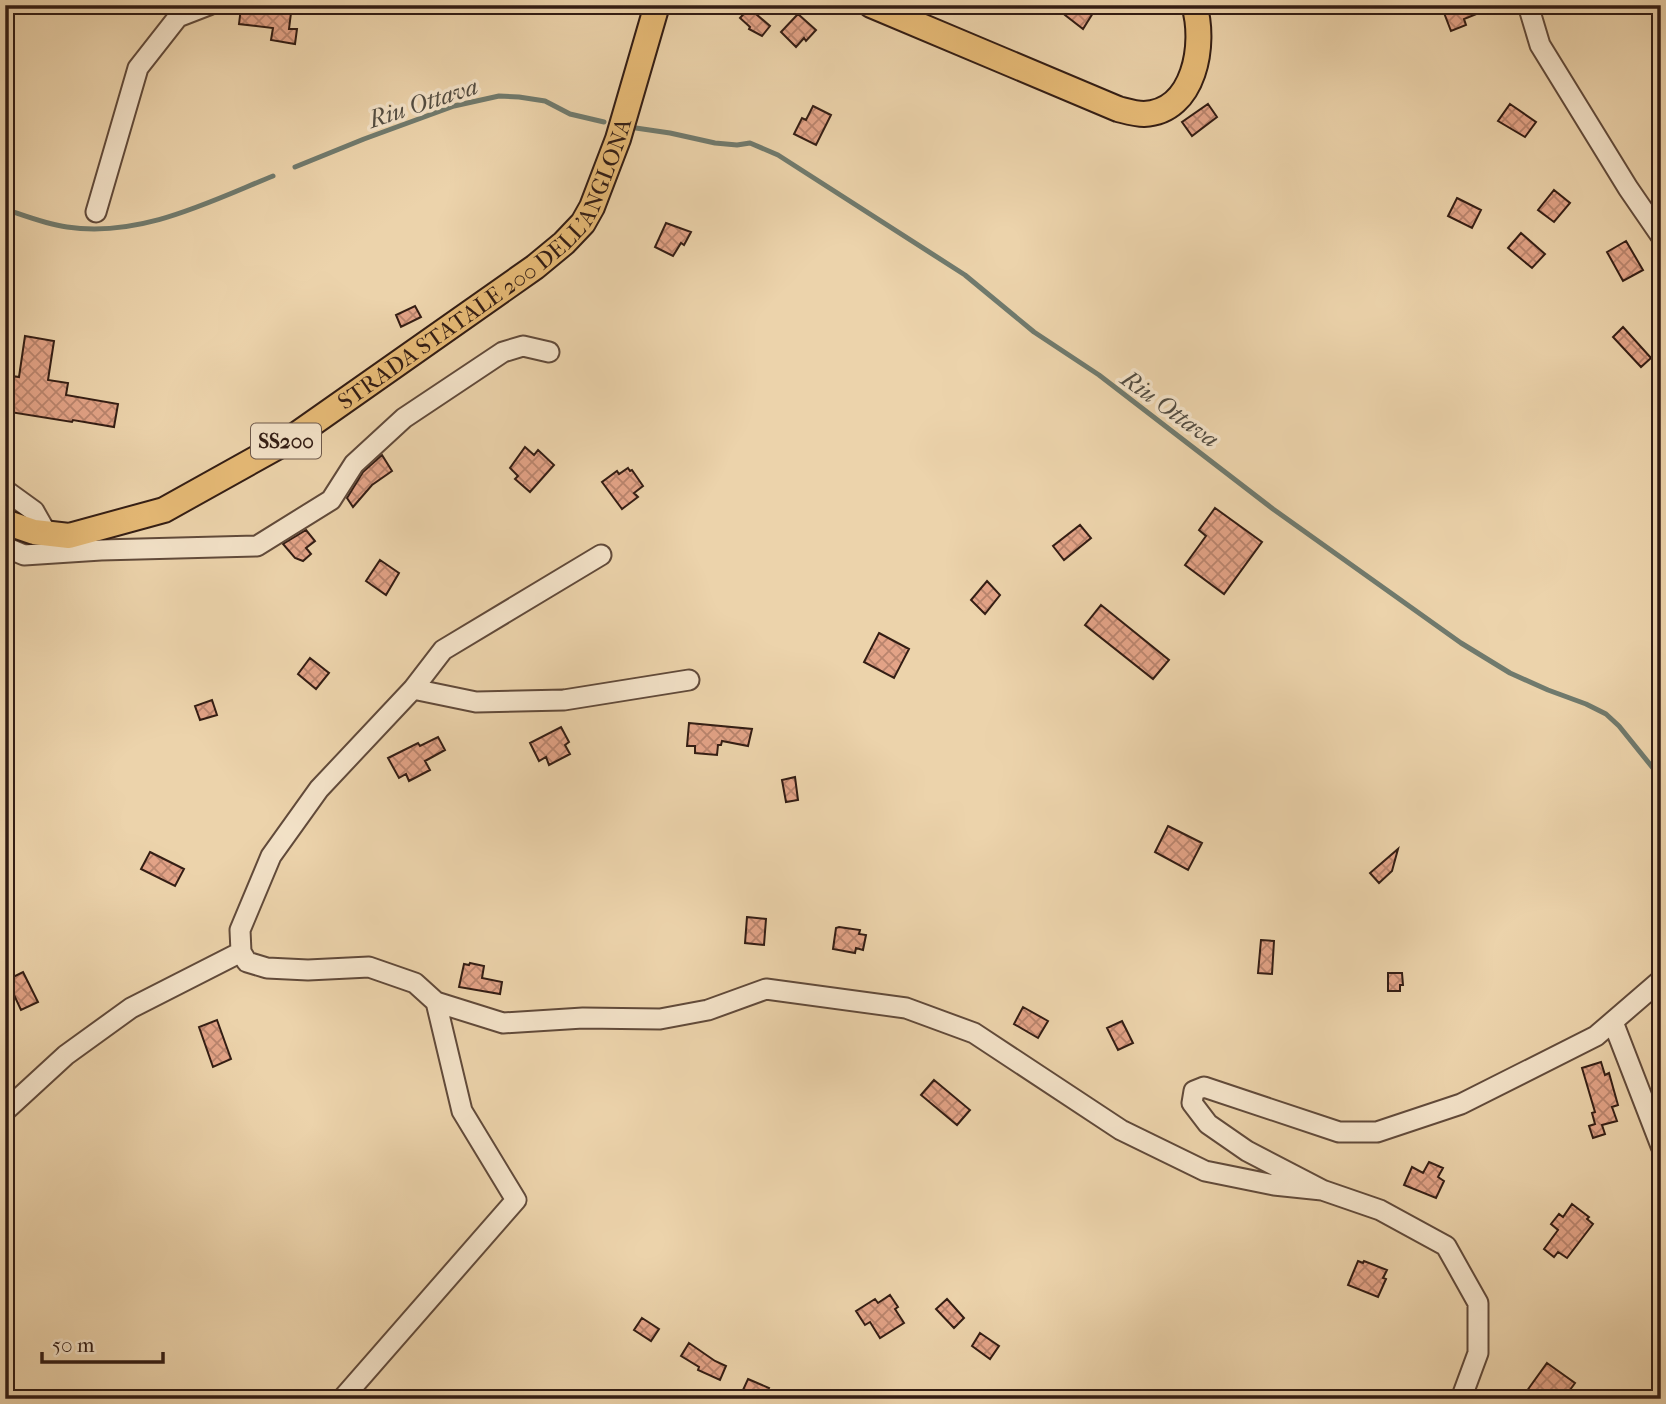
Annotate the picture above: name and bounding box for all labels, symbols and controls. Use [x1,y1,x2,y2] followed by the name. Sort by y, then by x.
[363,72,481,134] water label: Riu Ottava
[332,114,637,415] street label: STRADA STATALE 200 DELL'ANGLONA
[1114,363,1224,454] water label: Riu Ottava
[251,424,321,458] road number: SS200
[42,1320,163,1364] scale bar
[52,1333,95,1357] text: 50 m

